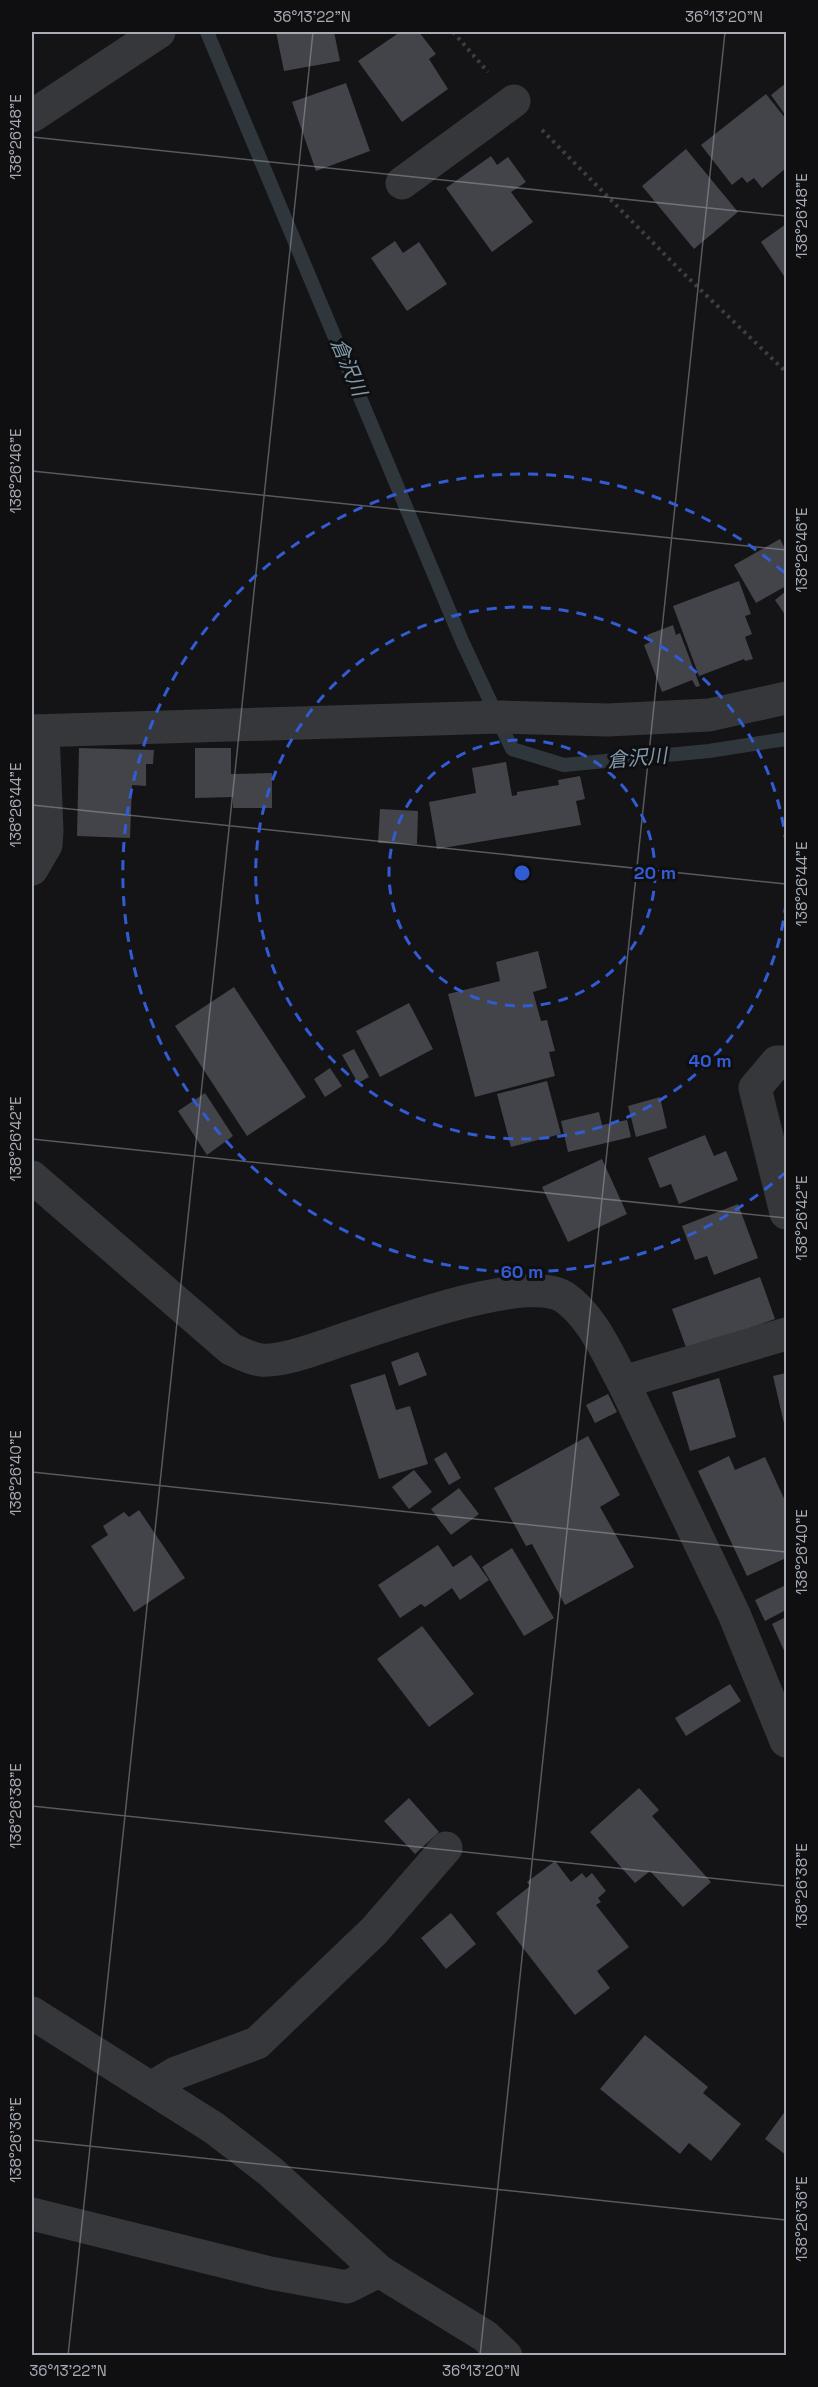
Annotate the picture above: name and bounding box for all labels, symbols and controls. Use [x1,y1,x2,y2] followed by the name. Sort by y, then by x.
[273,7,351,26] text: 36°13'22"N
[685,7,763,26] text: 36°13'20"N
[6,94,25,180] text: 138°26'48"E
[792,173,811,259] text: 138°26'48"E
[325,334,373,402] water label: 倉沢川
[6,428,25,514] text: 138°26'46"E
[792,507,811,593] text: 138°26'46"E
[606,742,670,774] water label: 倉沢川
[6,763,25,847] text: 138°26'44"E
[792,842,811,926] text: 138°26'44"E
[634,861,676,884] text: 20 m
[512,863,532,883] centre of rings
[688,1049,732,1072] text: 40 m
[6,1097,25,1182] text: 138°26'42"E
[792,1176,811,1261] text: 138°26'42"E
[501,1260,543,1283] text: 60 m
[6,1430,25,1516] text: 138°26'40"E
[792,1509,811,1595] text: 138°26'40"E
[6,1763,25,1849] text: 138°26'38"E
[792,1843,811,1929] text: 138°26'38"E
[6,2097,25,2183] text: 138°26'36"E
[792,2176,811,2262] text: 138°26'36"E
[29,2361,107,2380] text: 36°13'22"N
[442,2361,520,2380] text: 36°13'20"N

